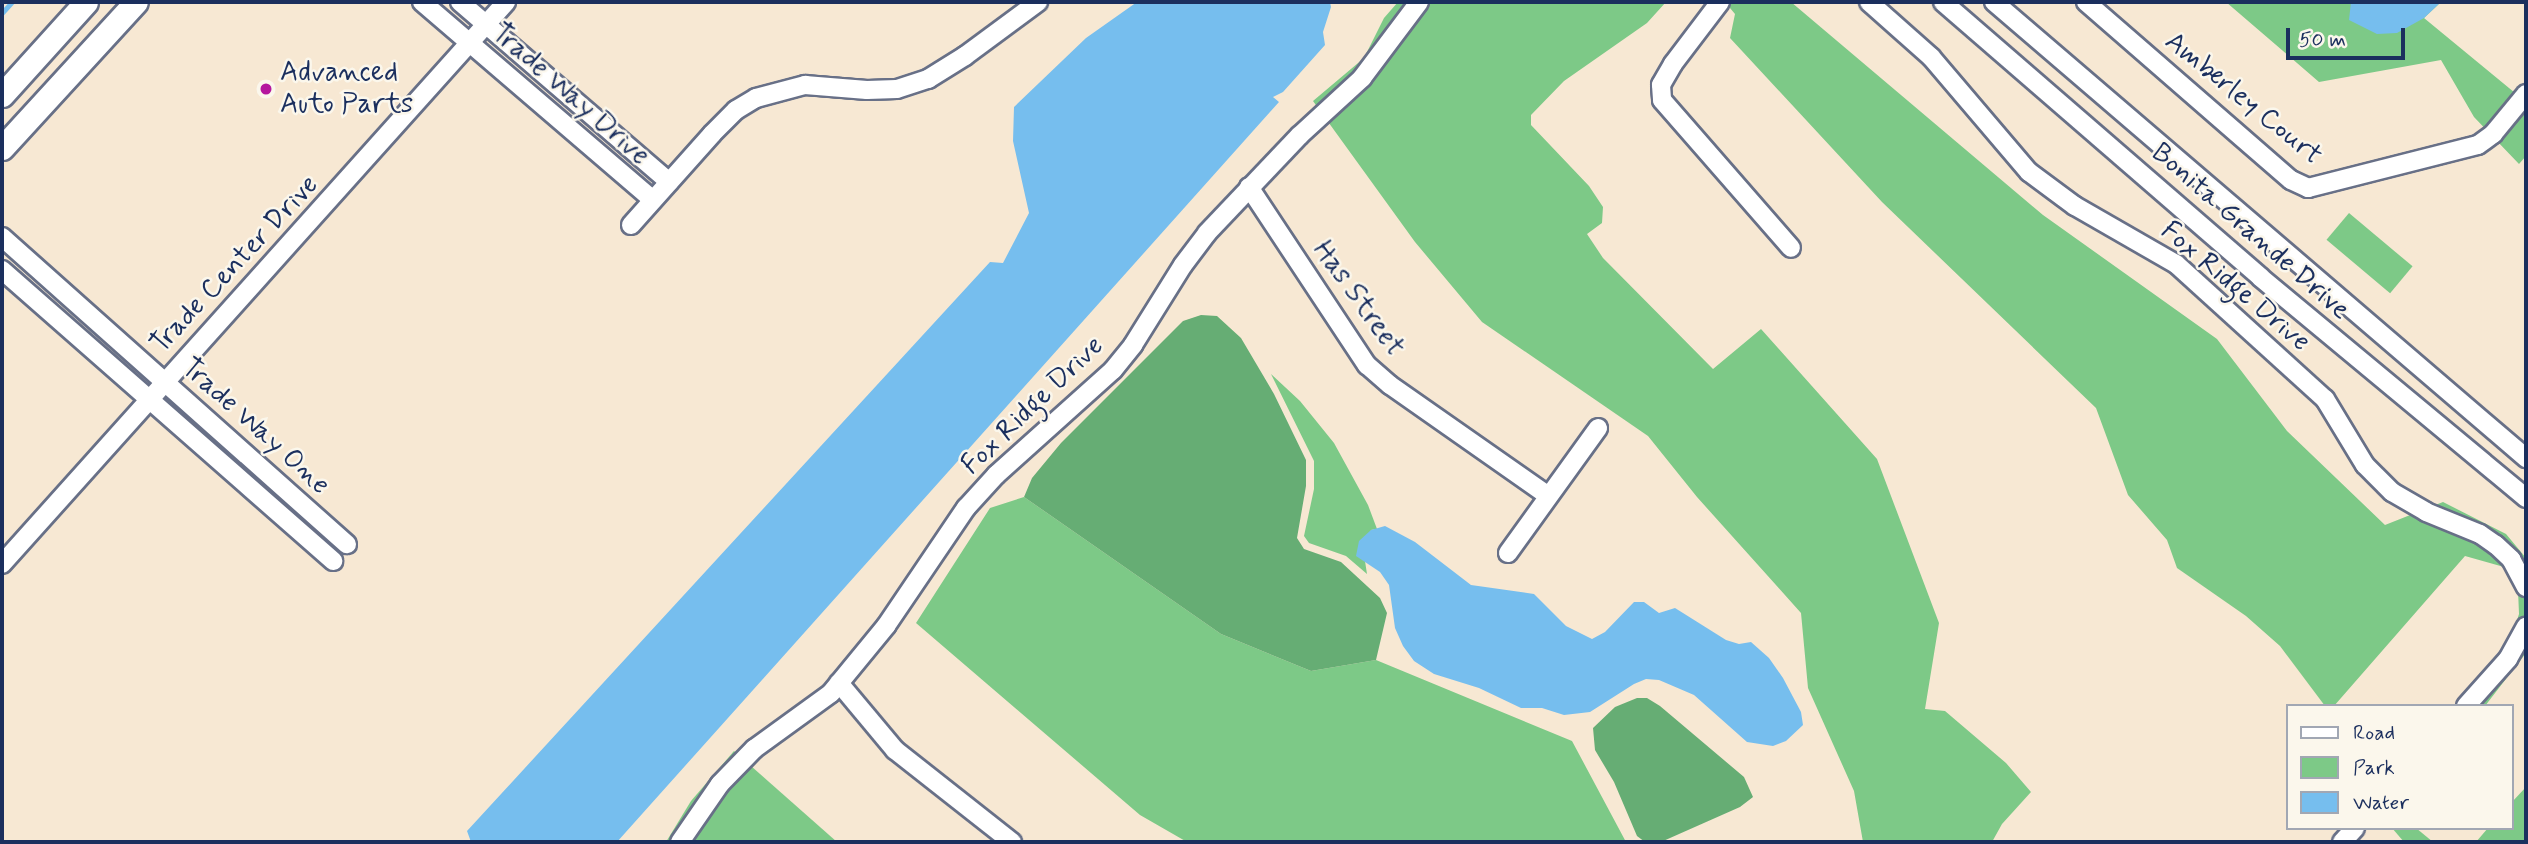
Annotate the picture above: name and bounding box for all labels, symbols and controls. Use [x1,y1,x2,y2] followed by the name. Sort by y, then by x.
[2290,14,2409,58] scale bar
[485,18,655,172] street label: Trade Way Drive
[2299,26,2346,54] text: 50 m
[2159,27,2327,171] street label: Amberley Court
[280,56,408,122] place label: Advanced Auto Parts
[258,81,274,97] marker: Advanced Auto Parts
[2145,137,2355,327] street label: Bonita Grande Drive
[145,170,325,360] street label: Trade Center Drive
[2155,216,2315,358] street label: Fox Ridge Drive
[1305,235,1411,363] street label: Has Street
[956,331,1110,481] street label: Fox Ridge Drive
[177,354,333,500] street label: Trade Way One
[2286,704,2514,830] legend
[2353,719,2395,747] text: Road
[2353,754,2395,782] text: Park
[2353,789,2409,817] text: Water

